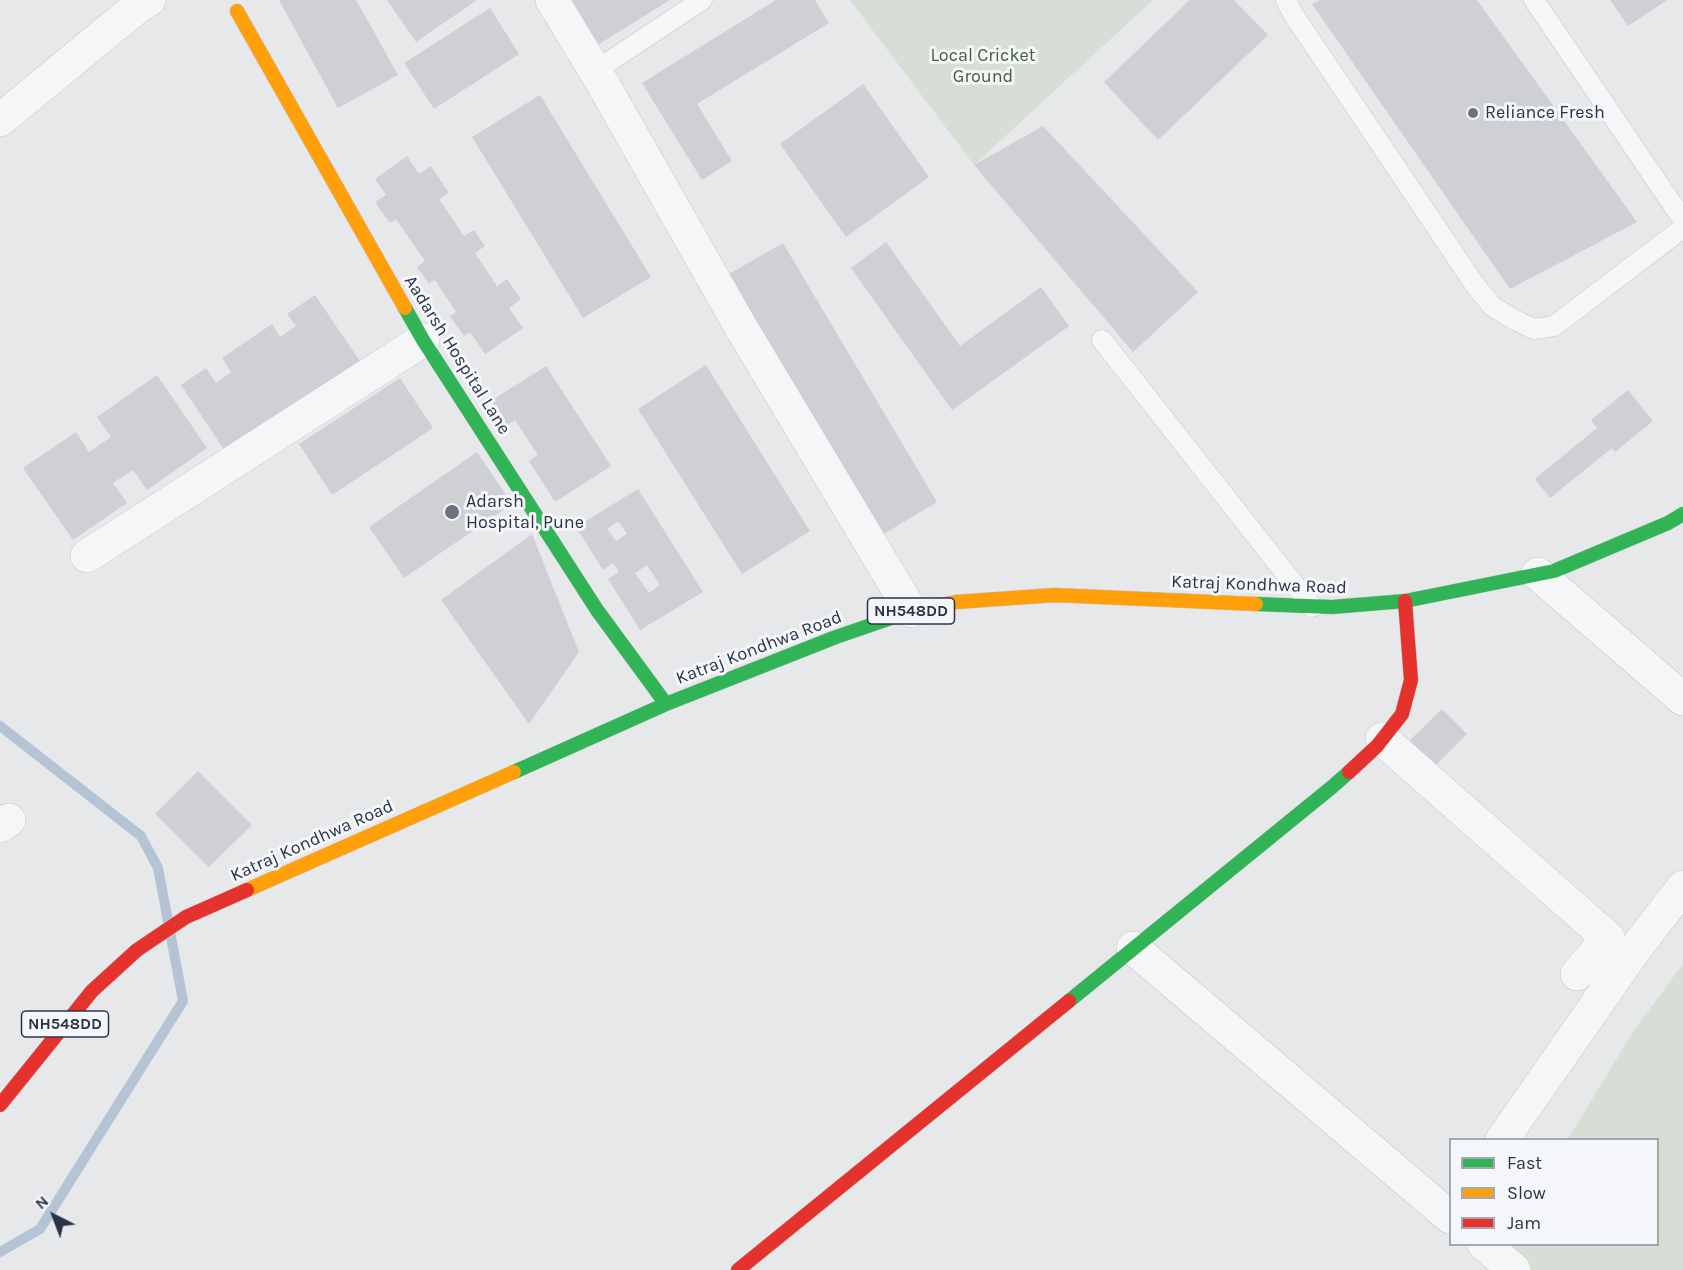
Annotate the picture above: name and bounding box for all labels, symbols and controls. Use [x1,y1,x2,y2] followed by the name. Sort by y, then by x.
[930,45,1036,88] park label: Local Cricket Ground
[1485,102,1605,124] place label: Reliance Fresh
[1466,106,1480,120] marker: Reliance Fresh
[399,271,515,439] street label: Aadarsh Hospital Lane
[466,491,584,534] place label: Adarsh Hospital, Pune
[443,503,461,521] marker: Adarsh Hospital, Pune
[1171,571,1347,599] street label: Katraj Kondhwa Road
[868,598,954,624] road number: NH548DD
[673,606,845,690] street label: Katraj Kondhwa Road
[227,795,397,887] street label: Katraj Kondhwa Road
[22,1011,109,1037] road number: NH548DD
[1449,1138,1659,1246] legend
[1507,1152,1542,1174] text: Fast
[1507,1182,1546,1204] text: Slow
[24,1186,84,1246] north arrow
[31,1191,52,1213] text: N
[1507,1212,1541,1234] text: Jam

